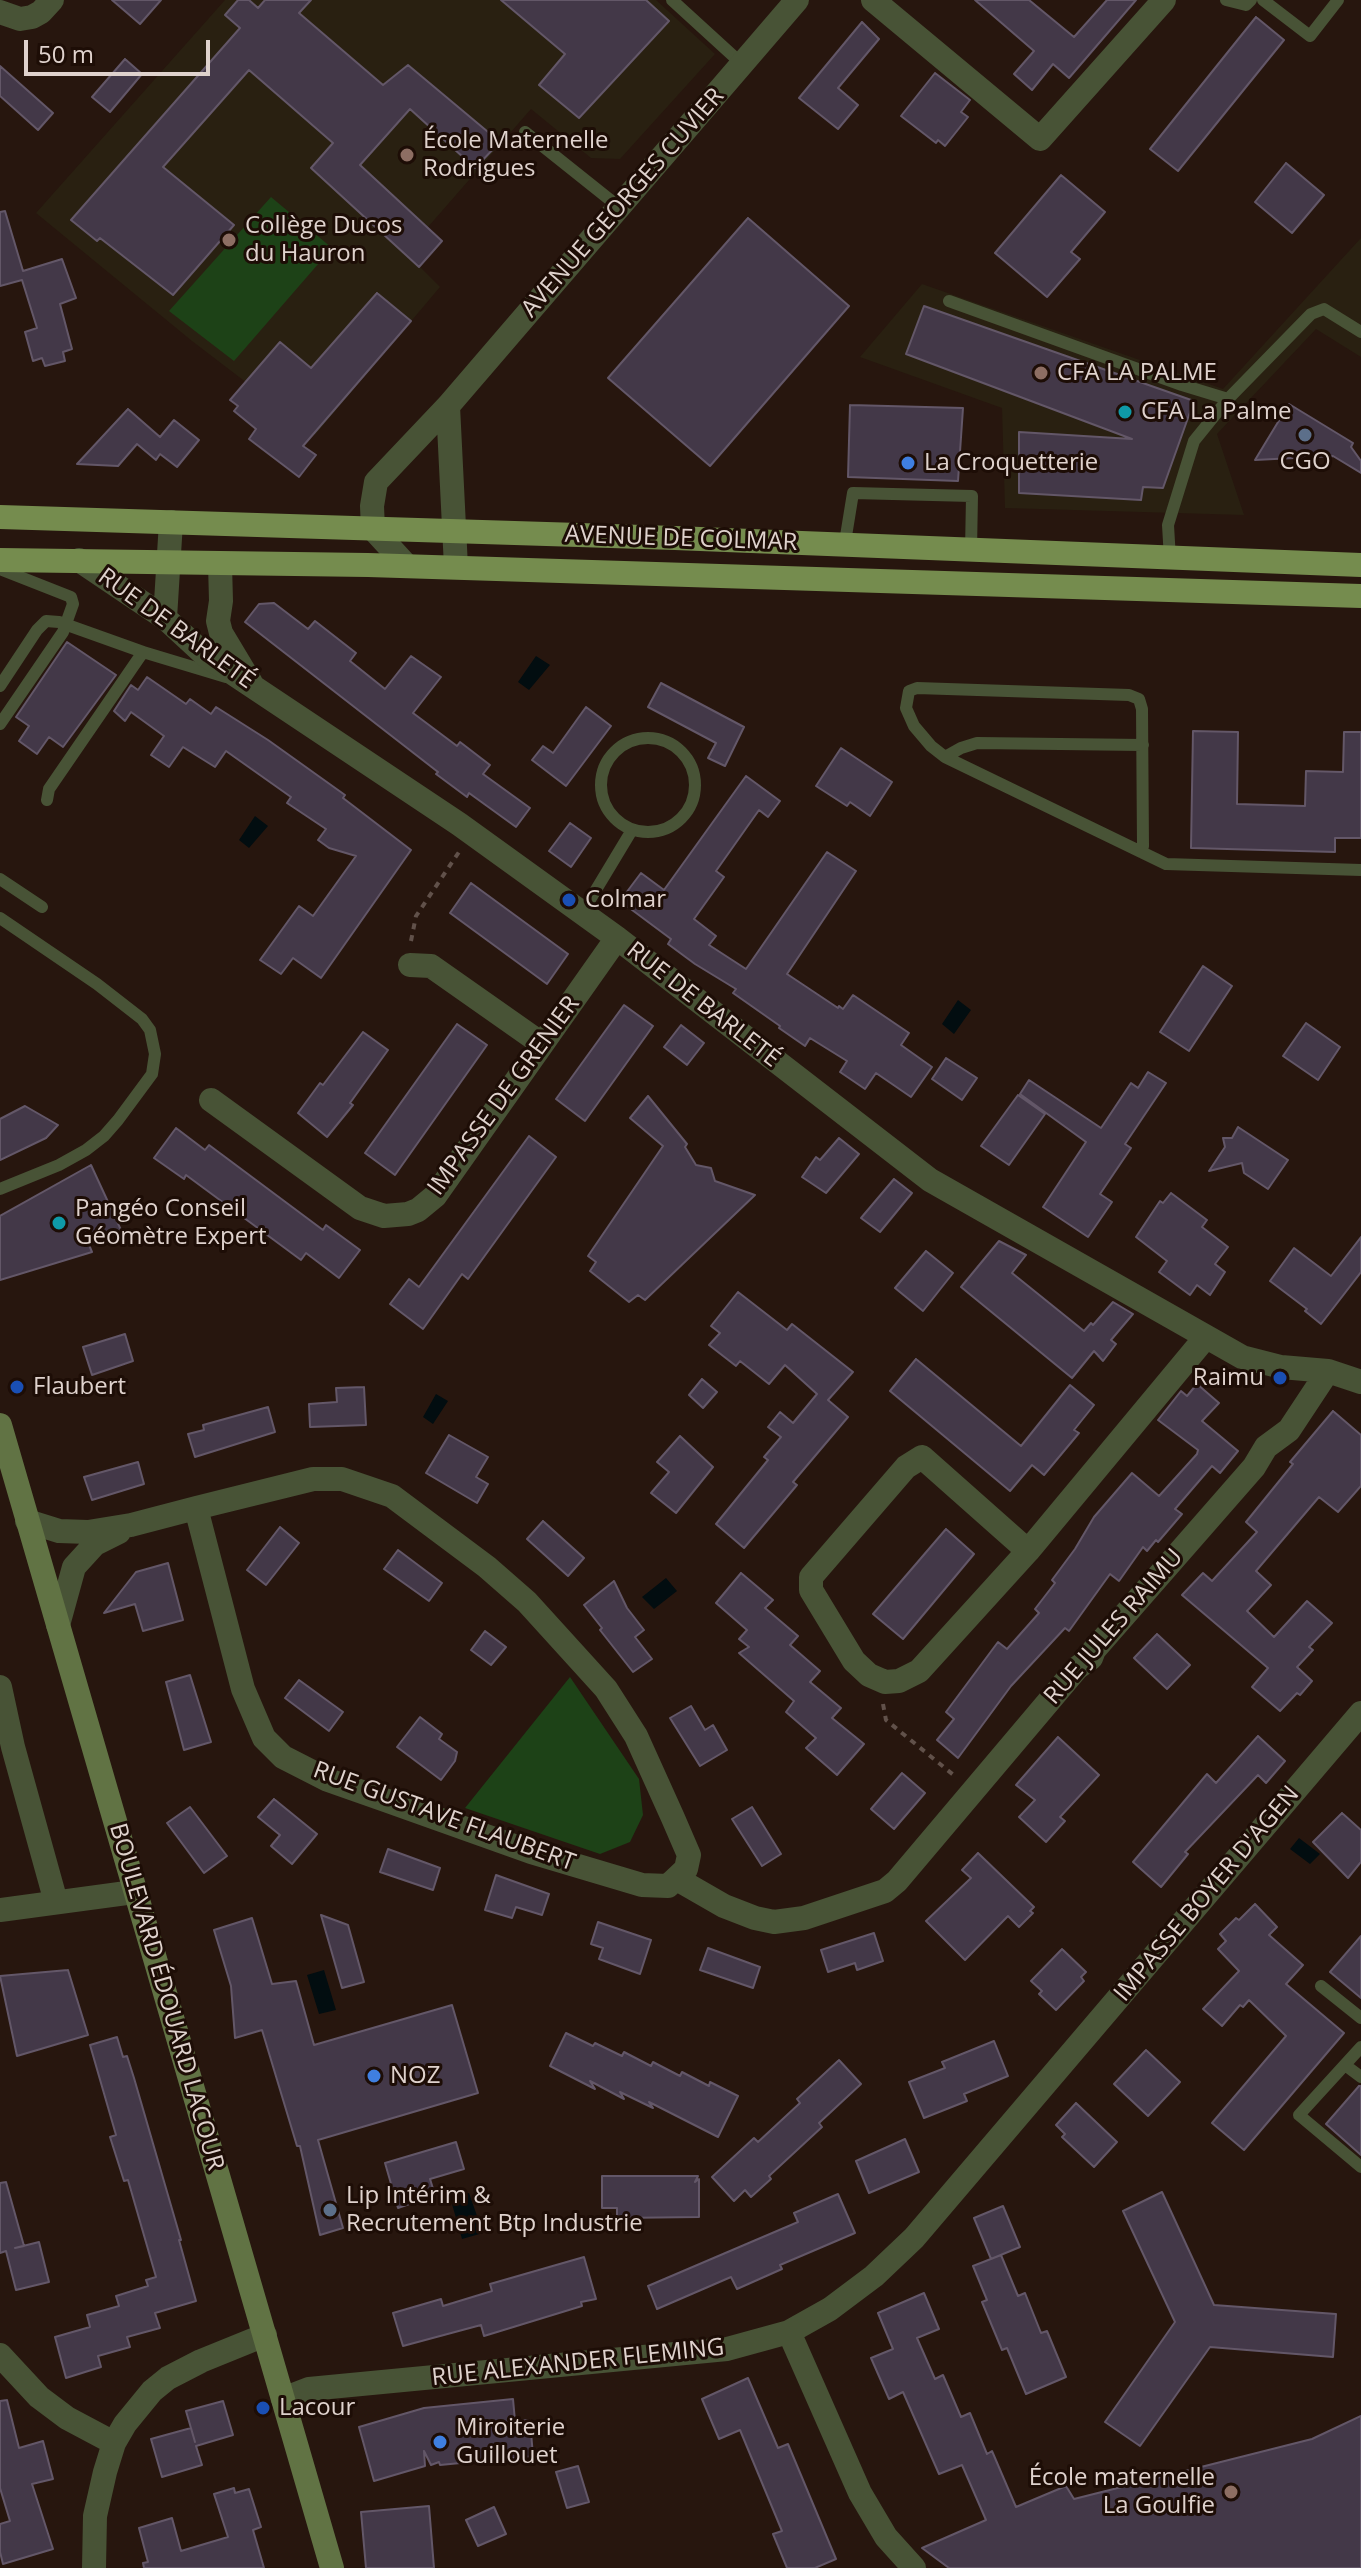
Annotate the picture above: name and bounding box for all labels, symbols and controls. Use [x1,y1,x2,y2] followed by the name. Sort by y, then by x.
[28,24,214,74] scale bar
[38,37,94,70] text: 50 m
[516,83,730,323] street label: AVENUE GEORGES CUVIER
[423,127,609,183] place label: École Maternelle Rodrigues
[398,146,416,164] marker: École Maternelle Rodrigues
[245,212,402,268] place label: Collège Ducos du Hauron
[220,231,238,249] marker: Collège Ducos du Hauron
[1057,359,1217,387] place label: CFA LA PALME
[1032,364,1050,382] marker: CFA LA PALME
[1141,398,1292,426] place label: CFA La Palme
[1116,403,1134,421] marker: CFA La Palme
[1296,426,1314,444] marker: CGO
[1279,448,1331,476] place label: CGO
[924,449,1098,477] place label: La Croquetterie
[899,454,917,472] marker: La Croquetterie
[564,521,798,557] street label: AVENUE DE COLMAR
[92,562,260,696] street label: RUE DE BARLETÉ
[585,886,666,914] place label: Colmar
[560,891,578,909] marker: Colmar
[621,936,785,1074] street label: RUE DE BARLETÉ
[422,991,586,1201] street label: IMPASSE DE GRENIER
[75,1195,267,1251] place label: Pangéo Conseil Géomètre Expert
[50,1214,68,1232] marker: Pangéo Conseil Géomètre Expert
[1193,1364,1264,1392] place label: Raimu
[1271,1369,1289,1387] marker: Raimu
[33,1373,126,1401] place label: Flaubert
[8,1378,26,1396] marker: Flaubert
[1039,1543,1189,1711] street label: RUE JULES RAIMU
[309,1756,579,1878] street label: RUE GUSTAVE FLAUBERT
[1108,1780,1306,2008] street label: IMPASSE BOYER D'AGEN
[103,1820,229,2174] street label: BOULEVARD ÉDOUARD LACOUR
[390,2062,440,2090] place label: NOZ
[365,2067,383,2085] marker: NOZ
[346,2182,643,2238] place label: Lip Intérim & Recrutement Btp Industrie
[321,2201,339,2219] marker: Lip Intérim & Recrutement Btp Industrie
[430,2333,726,2393] street label: RUE ALEXANDER FLEMING
[279,2394,355,2422] place label: Lacour
[254,2399,272,2417] marker: Lacour
[456,2414,565,2470] place label: Miroiterie Guillouet
[431,2433,449,2451] marker: Miroiterie Guillouet
[1029,2464,1215,2520] place label: École maternelle La Goulfie
[1222,2483,1240,2501] marker: École maternelle La Goulfie

